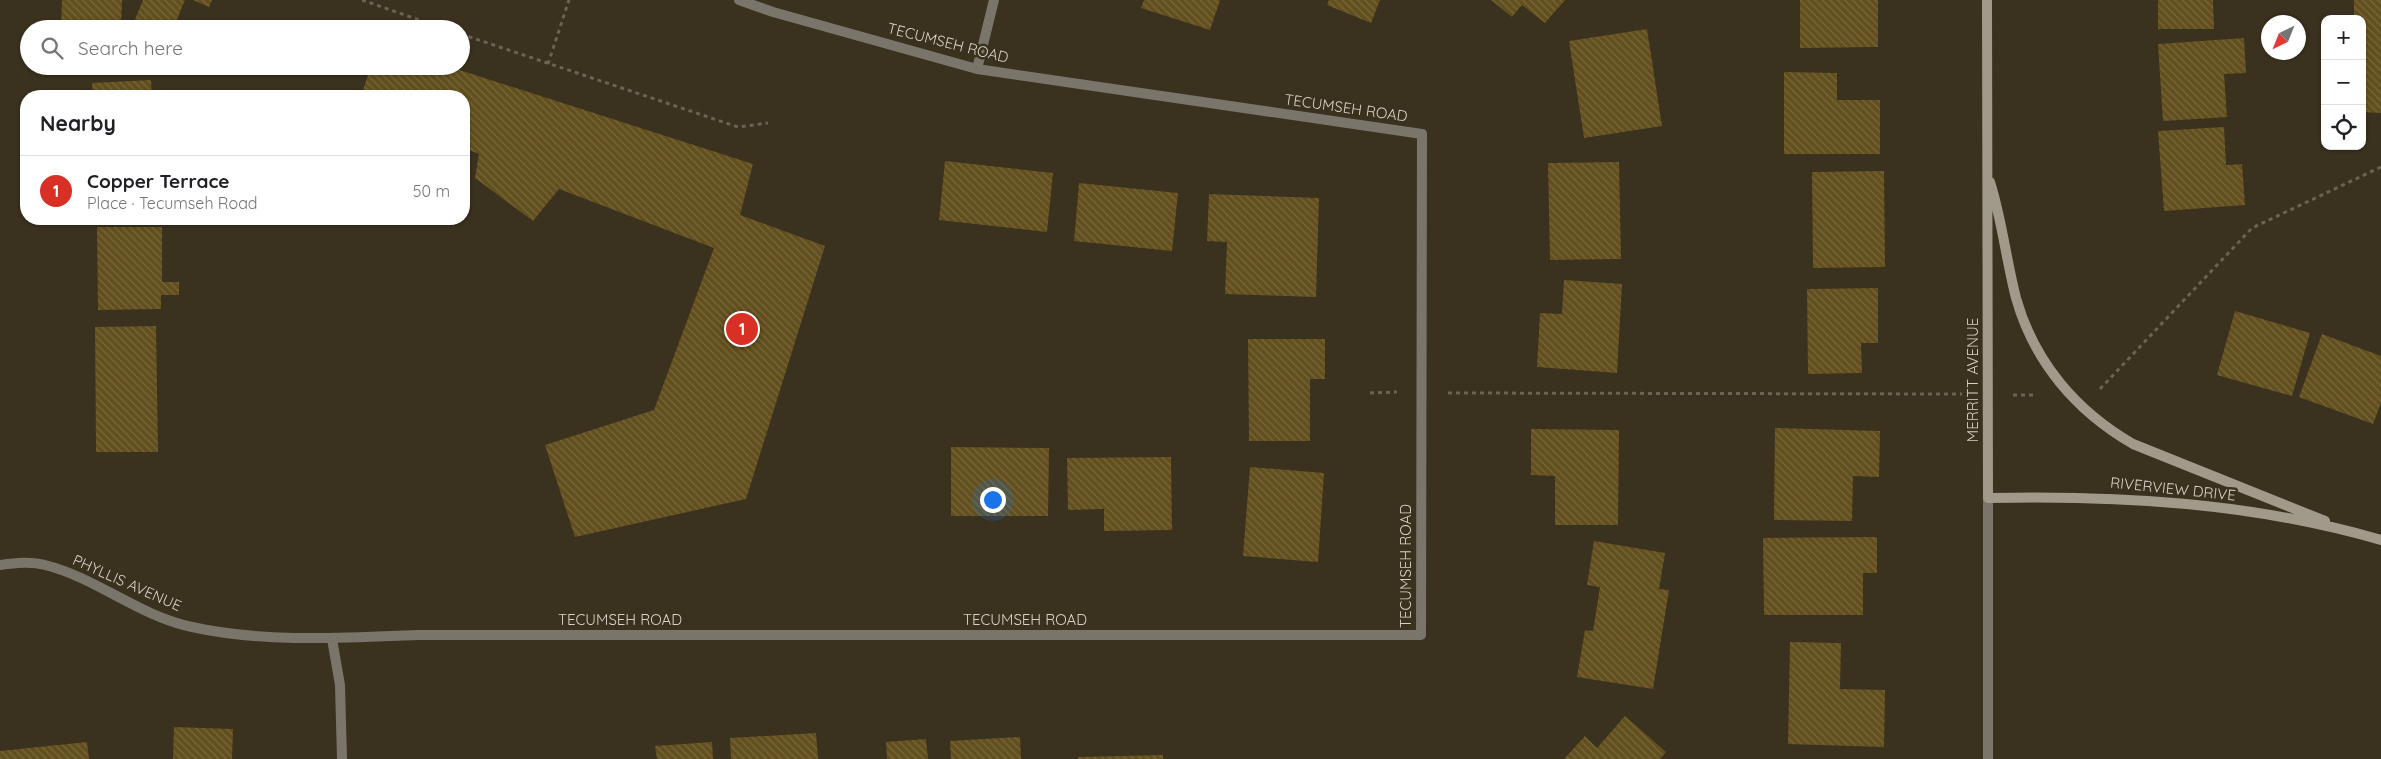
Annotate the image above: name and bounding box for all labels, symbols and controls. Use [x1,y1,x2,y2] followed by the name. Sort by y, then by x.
[2261,15,2306,60] north arrow
[2321,15,2366,150] map controls
[2321,15,2366,60] button: +
[886,18,1011,67] street label: TECUMSEH ROAD
[20,20,470,75] search box
[38,34,66,62] icon: search
[78,36,183,60] text: Search here
[2321,60,2366,105] button: −
[1283,89,1409,126] street label: TECUMSEH ROAD
[2321,105,2366,150] button: locate
[40,110,116,136] text: Nearby
[87,169,230,193] text: Copper Terrace
[53,181,59,201] text: 1
[413,181,450,201] text: 50 m
[87,193,258,213] text: Place · Tecumseh Road
[726,310,758,348] pin: 1
[1963,318,1982,442] street label: MERRITT AVENUE
[2109,472,2237,505] street label: RIVERVIEW DRIVE
[980,487,1006,513] your location
[1396,504,1415,628] street label: TECUMSEH ROAD
[70,550,185,615] street label: PHYLLIS AVENUE
[558,610,682,629] street label: TECUMSEH ROAD
[963,610,1087,629] street label: TECUMSEH ROAD

